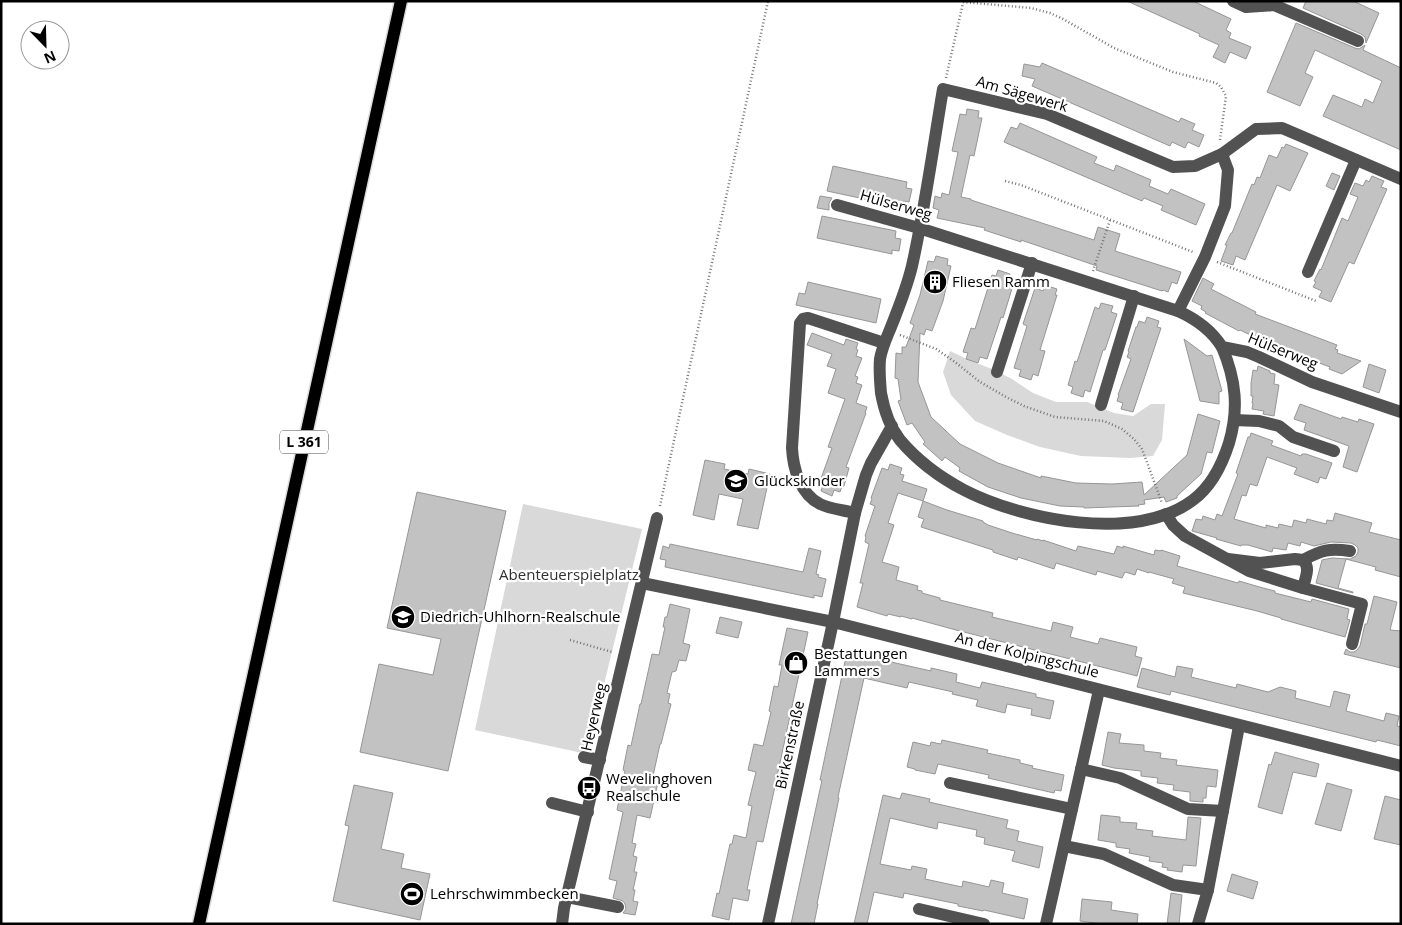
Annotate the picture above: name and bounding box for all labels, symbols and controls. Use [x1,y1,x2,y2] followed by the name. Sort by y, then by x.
[20,20,70,70] north arrow
[41,46,59,68] text: N
[974,70,1071,116] street label: Am Sägewerk
[858,184,935,224] street label: Hülserweg
[922,269,948,295] building icon: Fliesen Ramm
[952,271,1050,291] place label: Fliesen Ramm
[1245,327,1321,373] street label: Hülserweg
[280,431,328,454] road number: L 361
[723,468,749,494] school or university icon: Glückskinder
[754,470,845,490] place label: Glückskinder
[499,564,639,584] park label: Abenteuerspielplatz
[390,604,416,630] school or university icon: Diedrich-Uhlhorn-Realschule
[420,606,620,626] place label: Diedrich-Uhlhorn-Realschule
[953,626,1101,682] street label: An der Kolpingschule
[814,643,908,680] place label: Bestattungen Lammers
[783,650,809,676] shop icon: Bestattungen Lammers
[575,681,611,753] street label: Heyerweg
[770,699,808,791] street label: Birkenstraße
[606,768,712,805] place label: Wevelinghoven Realschule
[576,775,602,801] bus stop icon: Wevelinghoven Realschule
[399,881,425,907] sports icon: Lehrschwimmbecken
[430,883,579,903] place label: Lehrschwimmbecken

